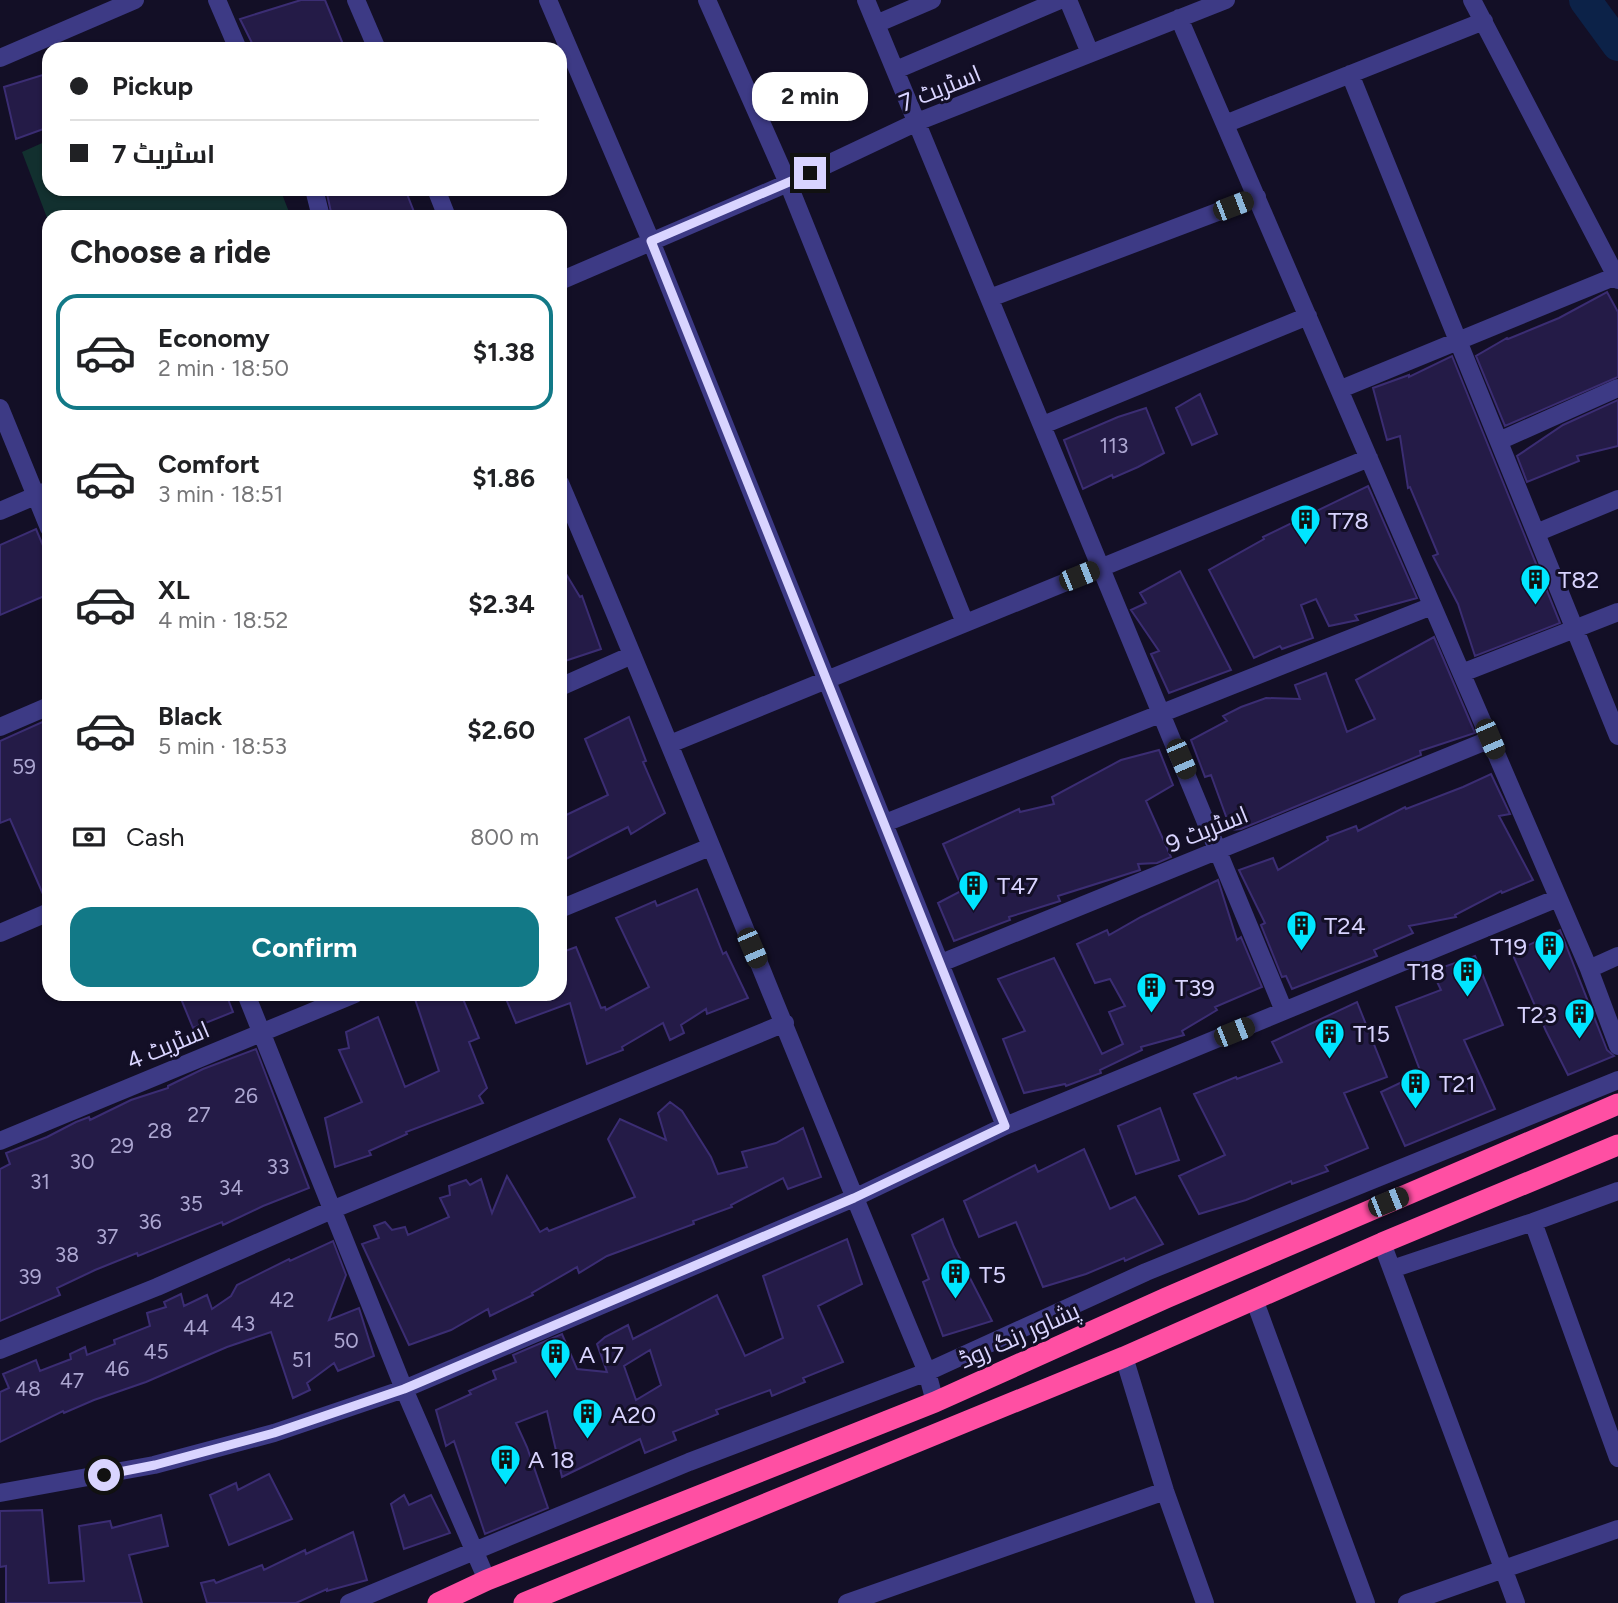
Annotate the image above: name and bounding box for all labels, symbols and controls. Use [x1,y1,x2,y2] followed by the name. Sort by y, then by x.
[895,59,985,117] street label: اسٹریٹ 7
[112,70,193,102] text: Pickup
[752,72,868,120] callout: 2 min
[781,82,839,110] text: 2 min
[112,138,215,170] text: اسٹریٹ 7
[794,157,826,189] route end
[1210,189,1257,223] car
[70,233,271,271] text: Choose a ride
[74,321,137,384] icon: car
[158,322,270,354] text: Economy
[473,336,535,368] text: $1.38
[158,354,289,382] text: 2 min · 18:50
[1100,433,1128,458] house number: 113
[74,447,137,510] icon: car
[158,448,260,480] text: Comfort
[472,462,535,494] text: $1.86
[158,480,283,508] text: 3 min · 18:51
[1288,503,1322,547] building icon: T78
[1328,506,1369,535] place label: T78
[1056,558,1103,594] car
[1518,562,1552,606] building icon: T82
[1558,565,1599,594] place label: T82
[74,573,137,636] icon: car
[158,574,190,606] text: XL
[468,588,535,620] text: $2.34
[158,606,288,634] text: 4 min · 18:52
[74,699,137,762] icon: car
[158,700,222,732] text: Black
[467,714,535,746] text: $2.60
[1473,716,1508,762] car
[158,732,287,760] text: 5 min · 18:53
[1164,736,1199,782] car
[12,754,36,779] house number: 59
[1162,799,1252,859] street label: اسٹریٹ 9
[70,818,108,856] icon: cash
[126,821,185,853] text: Cash
[470,823,539,851] text: 800 m
[957,868,991,912] building icon: T47
[997,871,1038,900] place label: T47
[70,907,539,987] button: Confirm
[1284,908,1318,952] building icon: T24
[1324,911,1366,940] place label: T24
[735,925,770,971] car
[1533,929,1567,973] building icon: T19
[1490,932,1527,961] place label: T19
[1451,954,1485,998] building icon: T18
[1407,957,1445,986] place label: T18
[1135,970,1169,1014] building icon: T39
[1175,973,1215,1002] place label: T39
[1563,997,1597,1041] building icon: T23
[1517,1000,1557,1029] place label: T23
[1211,1014,1258,1050] car
[122,1015,214,1075] street label: اسٹریٹ 4
[1313,1016,1347,1060] building icon: T15
[1353,1019,1390,1048] place label: T15
[1399,1066,1433,1110] building icon: T21
[1439,1069,1476,1098] place label: T21
[234,1083,258,1108] house number: 26
[187,1102,211,1127] house number: 27
[148,1118,172,1143] house number: 28
[110,1133,134,1158] house number: 29
[70,1149,94,1174] house number: 30
[267,1154,289,1179] house number: 33
[30,1169,50,1194] house number: 31
[219,1175,243,1200] house number: 34
[1365,1184,1412,1220] car
[179,1191,203,1216] house number: 35
[138,1209,162,1234] house number: 36
[96,1224,118,1249] house number: 37
[55,1242,79,1267] house number: 38
[939,1257,973,1301] building icon: T5
[979,1260,1006,1289] place label: T5
[18,1264,42,1289] house number: 39
[270,1287,294,1312] house number: 42
[954,1295,1085,1376] street label: پشاور رنگ روڈ
[231,1311,255,1336] house number: 43
[183,1315,209,1340] house number: 44
[333,1328,359,1353] house number: 50
[539,1337,573,1381] building icon: A 17
[143,1339,169,1364] house number: 45
[579,1340,624,1369] place label: A 17
[292,1347,312,1372] house number: 51
[105,1356,130,1381] house number: 46
[60,1368,84,1393] house number: 47
[15,1376,41,1401] house number: 48
[571,1397,605,1441] building icon: A20
[611,1400,656,1429] place label: A20
[488,1442,522,1486] building icon: A 18
[528,1445,575,1474] place label: A 18
[88,1459,120,1491] route start

